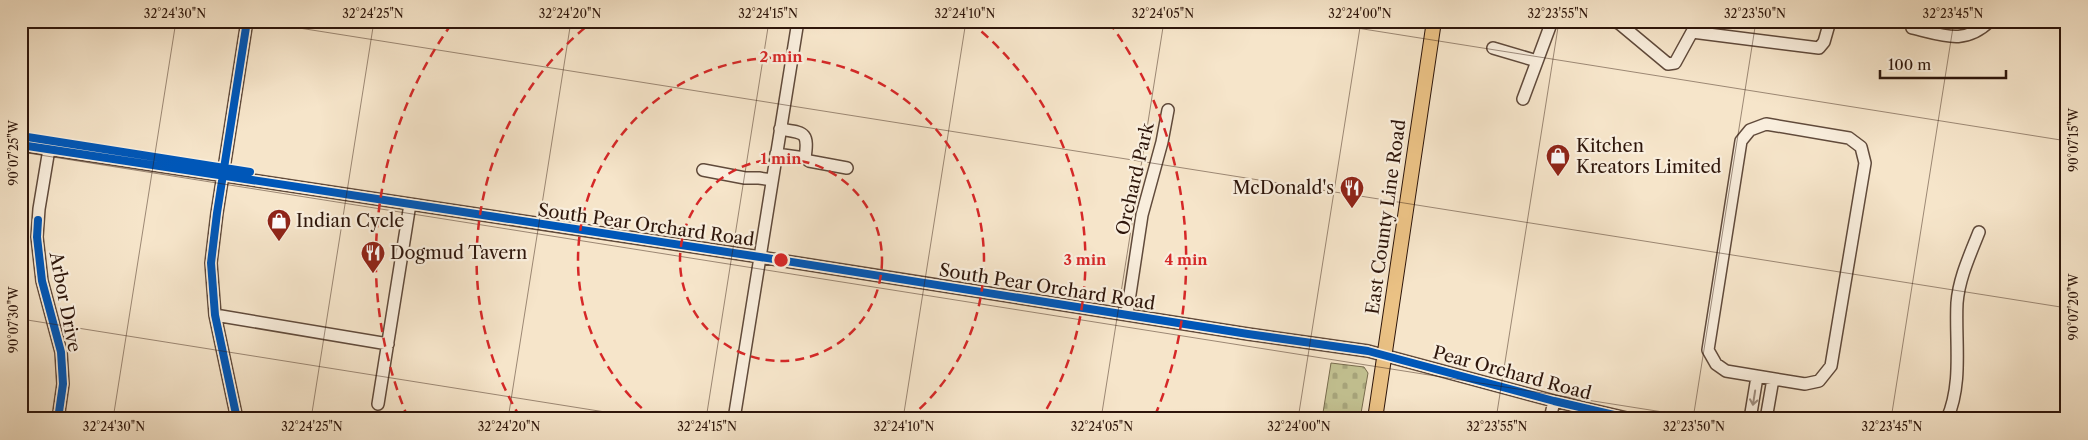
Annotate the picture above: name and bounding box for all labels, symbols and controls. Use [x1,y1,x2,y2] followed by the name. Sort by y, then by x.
[144,6,206,21] text: 32°24'30"N
[342,6,404,21] text: 32°24'25"N
[539,6,601,21] text: 32°24'20"N
[738,6,798,21] text: 32°24'15"N
[935,6,995,21] text: 32°24'10"N
[1132,6,1194,21] text: 32°24'05"N
[1328,6,1392,21] text: 32°24'00"N
[1528,6,1589,21] text: 32°23'55"N
[1724,6,1786,21] text: 32°23'50"N
[1923,6,1983,21] text: 32°23'45"N
[759,47,803,66] text: 2 min
[1880,48,2007,80] scale bar
[1888,55,1931,74] text: 100 m
[2066,107,2081,172] text: 90°07'15"W
[1361,118,1411,316] street label: East County Line Road
[6,119,21,186] text: 90°07'25"W
[1111,119,1159,237] street label: Orchard Park
[1576,135,1721,178] place label: Kitchen Kreators Limited
[1545,143,1571,177] shop icon: Kitchen Kreators Limited
[760,149,802,168] text: 1 min
[1339,175,1365,209] restaurant icon: McDonald's
[1233,177,1334,199] place label: McDonald's
[536,199,756,251] street label: South Pear Orchard Road
[266,208,292,242] shop icon: Indian Cycle
[296,210,404,232] place label: Indian Cycle
[360,240,386,274] restaurant icon: Dogmud Tavern
[390,242,527,264] place label: Dogmud Tavern
[44,249,85,354] street label: Arbor Drive
[1064,250,1107,269] text: 3 min
[1164,250,1208,269] text: 4 min
[772,251,790,269] centre of rings
[937,259,1157,315] street label: South Pear Orchard Road
[2066,273,2081,340] text: 90°07'20"W
[6,286,21,353] text: 90°07'30"W
[1430,341,1594,405] street label: Pear Orchard Road
[1748,390,1758,406] one-way arrow
[83,419,145,434] text: 32°24'30"N
[281,419,343,434] text: 32°24'25"N
[478,419,540,434] text: 32°24'20"N
[677,419,737,434] text: 32°24'15"N
[874,419,934,434] text: 32°24'10"N
[1071,419,1133,434] text: 32°24'05"N
[1267,419,1331,434] text: 32°24'00"N
[1467,419,1528,434] text: 32°23'55"N
[1663,419,1725,434] text: 32°23'50"N
[1862,419,1922,434] text: 32°23'45"N

